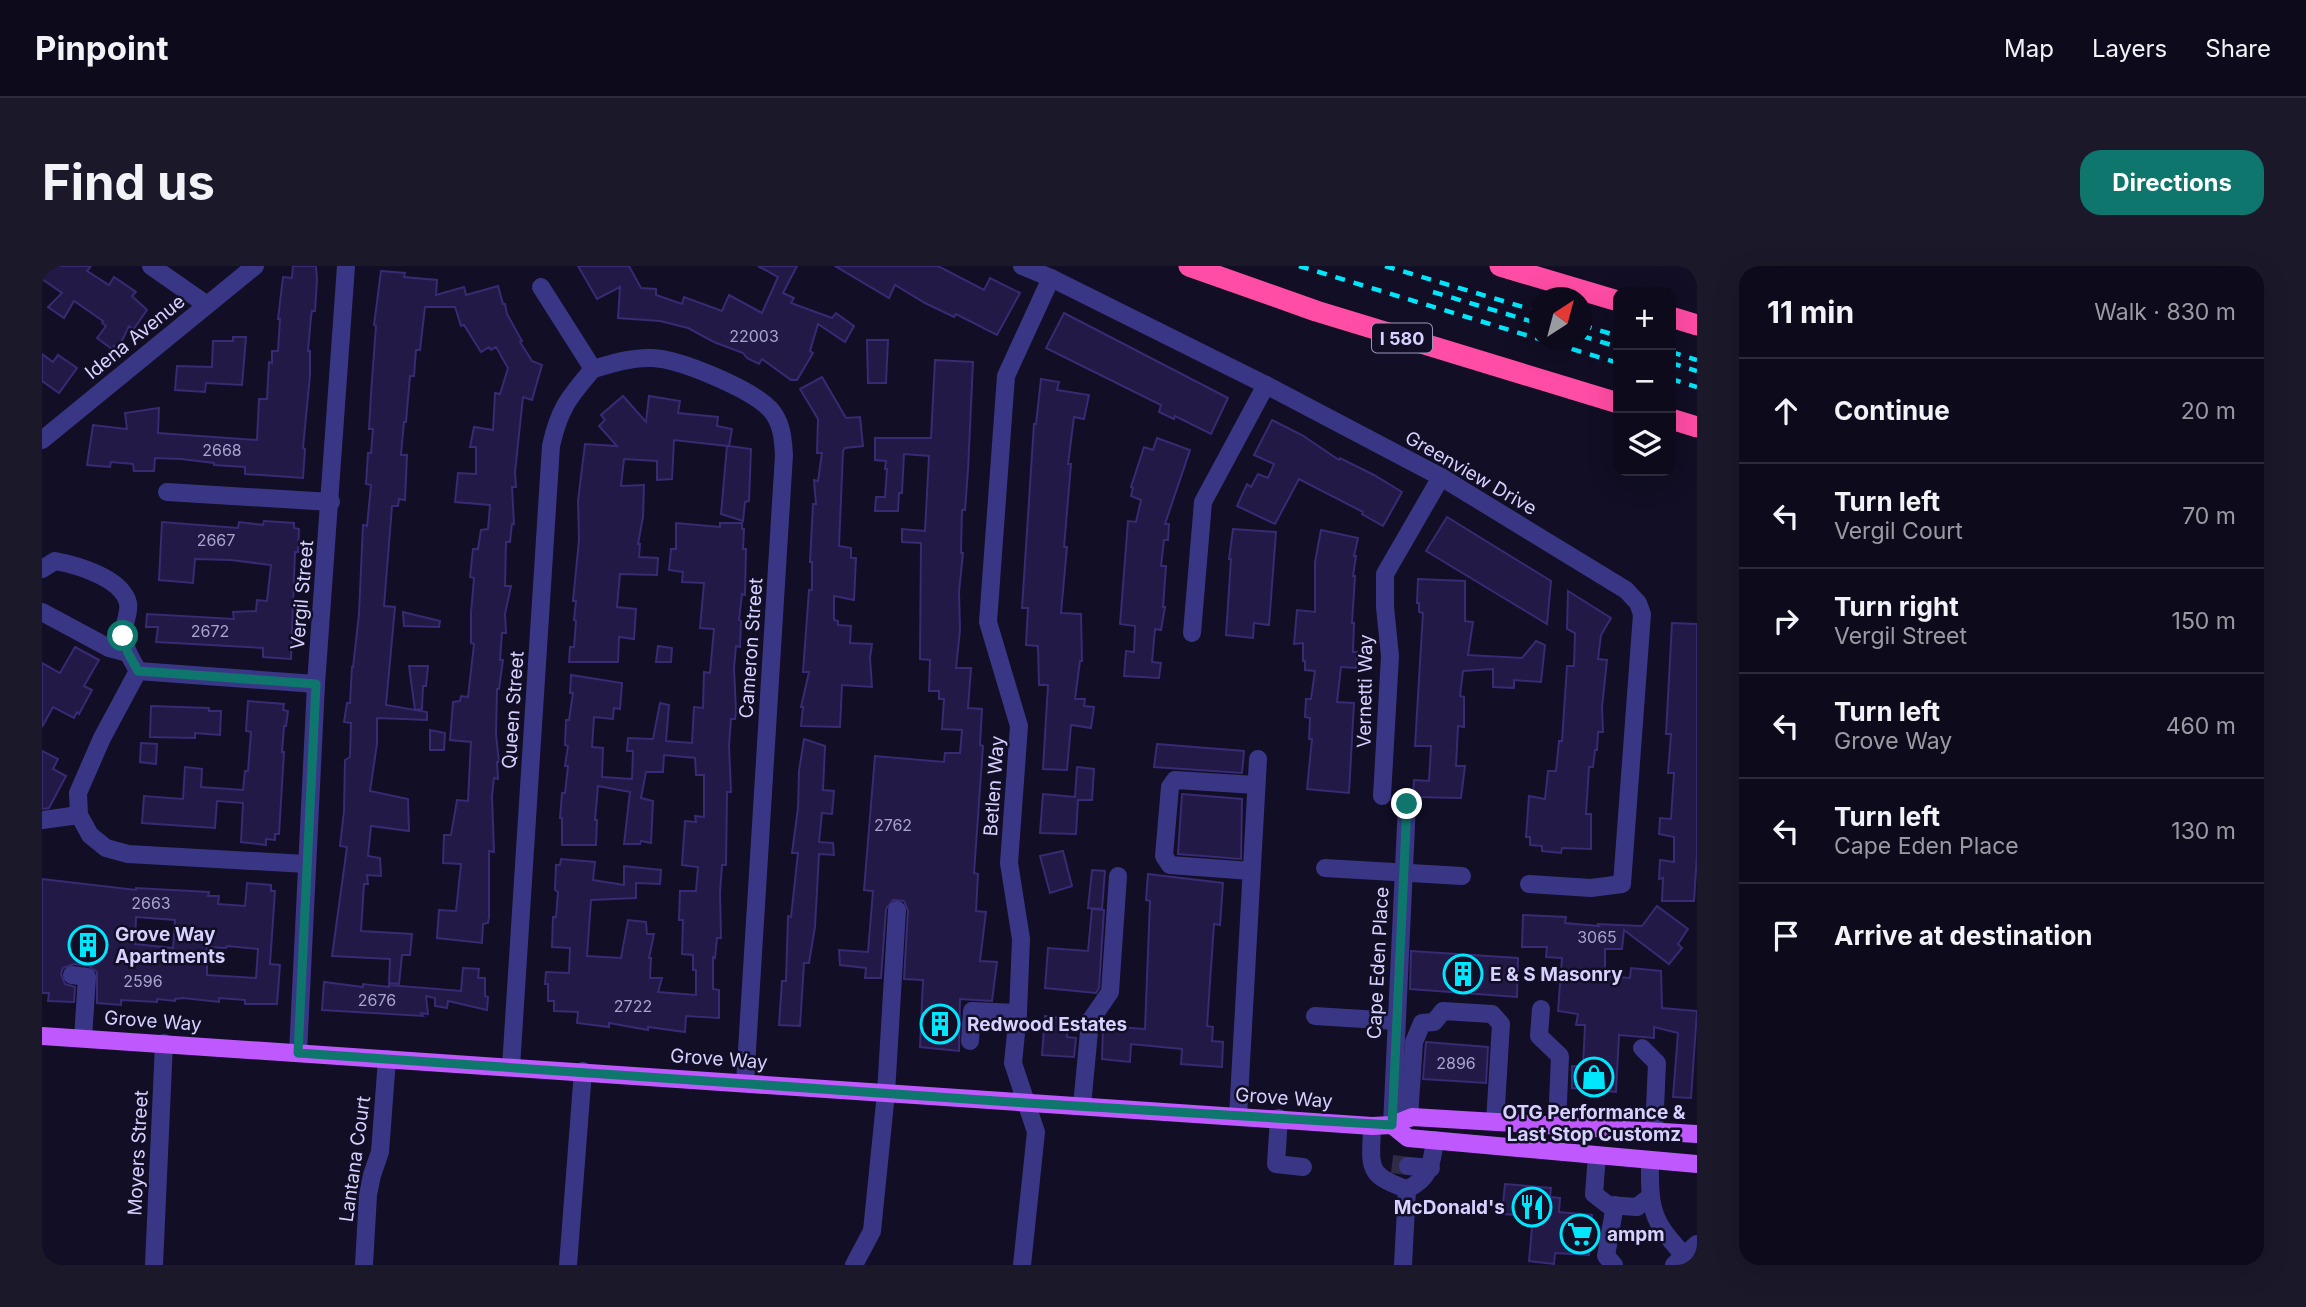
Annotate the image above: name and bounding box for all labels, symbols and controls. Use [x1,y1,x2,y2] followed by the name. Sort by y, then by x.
[35,28,168,68] text: Pinpoint
[2004,34,2054,63] text: Map
[2092,34,2167,63] text: Layers
[2205,34,2271,63] text: Share
[2080,150,2264,215] button: Directions
[42,153,215,212] text: Find us
[1529,287,1592,350] north arrow
[1613,287,1676,476] map controls
[1613,287,1676,350] button: +
[80,290,190,384] street label: Idena Avenue
[1767,294,1854,330] text: 11 min
[2094,298,2236,326] text: Walk · 830 m
[1372,324,1432,352] road number: I 580
[729,326,779,346] house number: 22003
[1613,350,1676,413] button: −
[1767,392,1805,430] icon: ahead
[1834,395,1950,426] text: Continue
[2181,397,2236,425] text: 20 m
[1613,413,1676,476] button: layers
[1401,426,1541,520] street label: Greenview Drive
[202,440,242,460] house number: 2668
[1834,486,1940,517] text: Turn left
[1767,497,1805,535] icon: left
[2182,502,2236,530] text: 70 m
[1834,517,1963,545] text: Vergil Court
[197,530,235,550] house number: 2667
[286,539,318,651] street label: Vergil Street
[735,577,767,719] street label: Cameron Street
[1834,591,1959,622] text: Turn right
[1767,602,1805,640] icon: right
[2172,607,2236,635] text: 150 m
[107,620,138,651] route start
[191,621,229,641] house number: 2672
[1834,622,1967,650] text: Vergil Street
[1353,634,1377,748] street label: Vernetti Way
[497,650,529,770] street label: Queen Street
[1834,696,1940,727] text: Turn left
[1767,707,1805,745] icon: left
[2166,712,2236,740] text: 460 m
[1834,727,1952,755] text: Grove Way
[979,735,1009,837] street label: Betlen Way
[1391,788,1422,819] route end
[1834,801,1940,832] text: Turn left
[1767,812,1805,850] icon: left
[874,815,912,835] house number: 2762
[2171,817,2236,845] text: 130 m
[1834,832,2019,860] text: Cape Eden Place
[1363,886,1393,1040] street label: Cape Eden Place
[131,893,171,913] house number: 2663
[1767,917,1805,955] icon: arrive
[1834,920,2093,951] text: Arrive at destination
[115,923,225,968] place label: Grove Way Apartments
[67,924,109,966] building icon: Grove Way Apartments
[1577,927,1617,947] house number: 3065
[1442,953,1484,995] building icon: E & S Masonry
[1490,963,1623,986] place label: E & S Masonry
[123,971,163,991] house number: 2596
[358,990,396,1010] house number: 2676
[614,996,652,1016] house number: 2722
[919,1003,961,1045] building icon: Redwood Estates
[104,1006,203,1036] street label: Grove Way
[967,1013,1127,1036] place label: Redwood Estates
[670,1044,769,1074] street label: Grove Way
[1436,1053,1476,1073] house number: 2896
[1573,1056,1615,1098] shop icon: OTG Performance & Last Stop Customz
[1235,1083,1334,1113] street label: Grove Way
[123,1090,153,1216] street label: Moyers Street
[335,1095,375,1223] street label: Lantana Court
[1502,1101,1686,1146] place label: OTG Performance & Last Stop Customz
[1511,1186,1553,1228] restaurant icon: McDonald's
[1394,1196,1505,1219] place label: McDonald's
[1559,1213,1601,1255] supermarket icon: ampm
[1607,1223,1665,1246] place label: ampm

